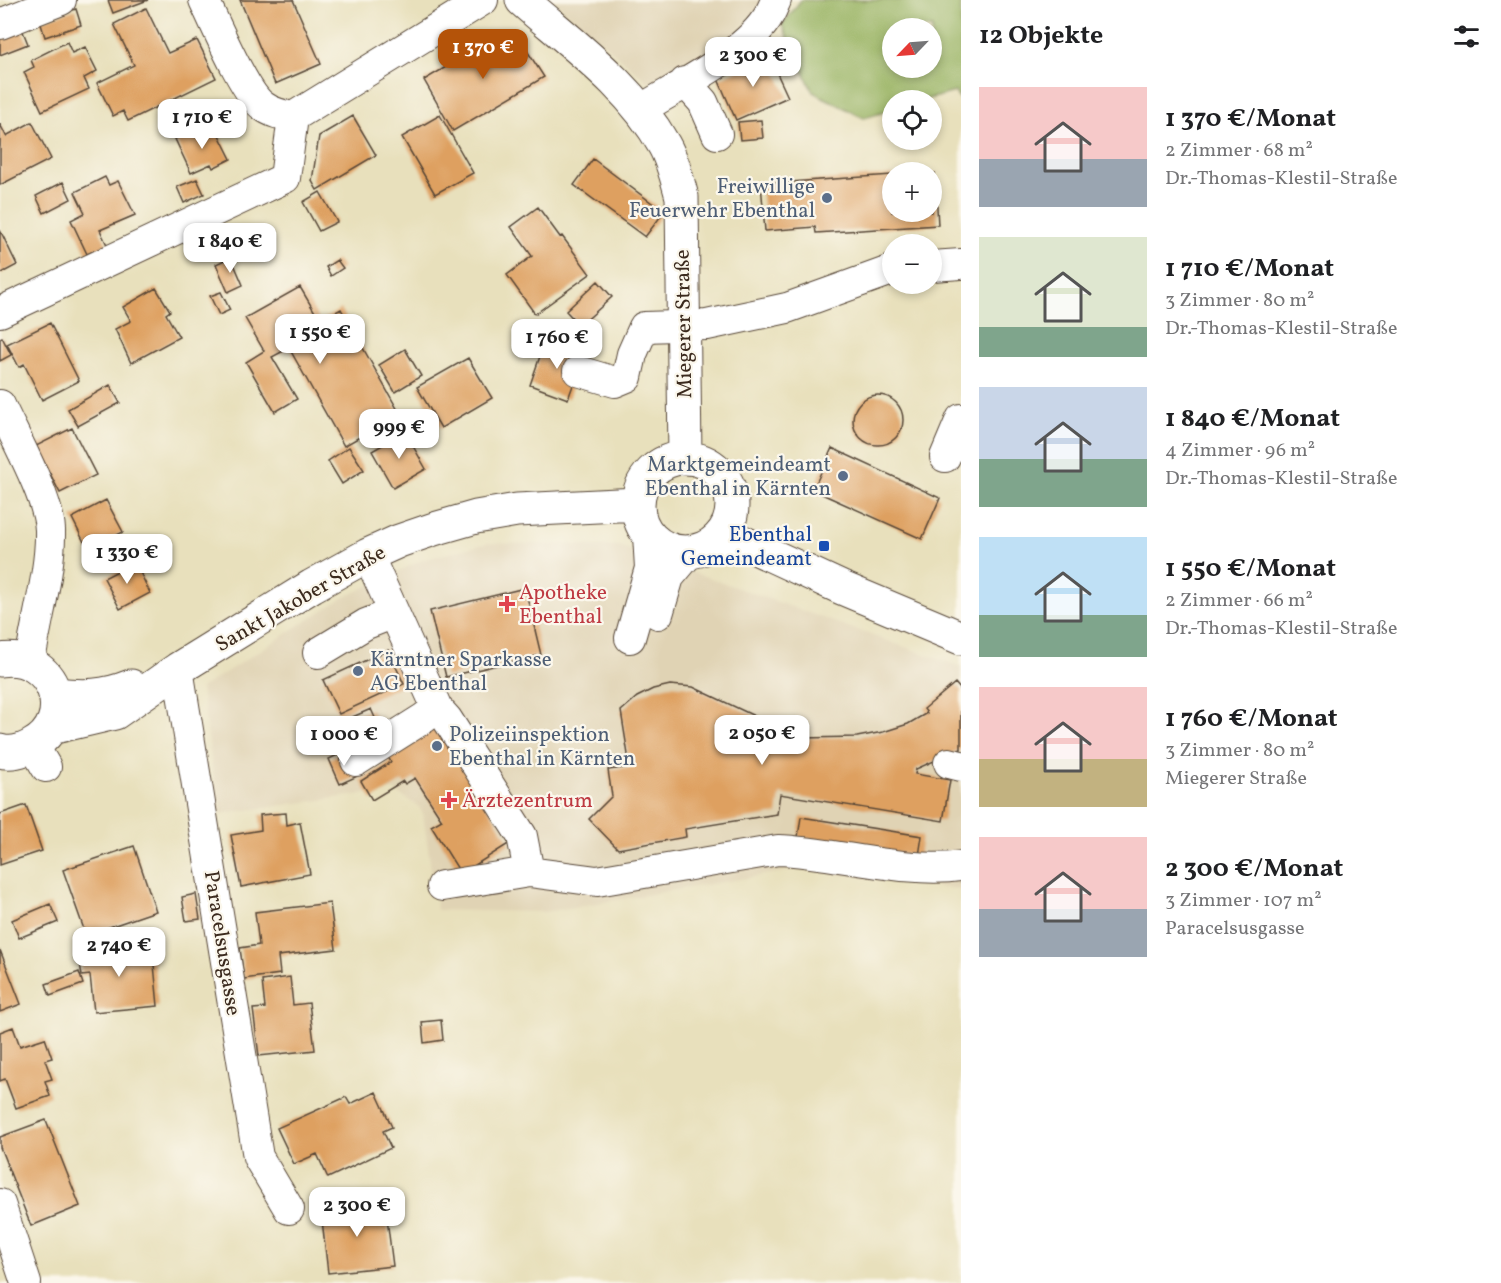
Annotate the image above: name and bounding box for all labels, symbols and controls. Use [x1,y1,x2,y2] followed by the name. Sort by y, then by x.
[882,18,942,78] north arrow
[882,18,942,294] map controls
[979,18,1103,54] text: 12 Objekte
[1450,20,1483,53] icon: filters
[428,29,538,80] pin: 1 370 €
[452,34,514,62] text: 1 370 €
[698,37,808,88] pin: 2 300 €
[719,42,787,70] text: 2 300 €
[882,90,942,150] button: locate
[147,99,257,150] pin: 1 710 €
[1165,101,1336,137] text: 1 370 €/Monat
[172,104,232,132] text: 1 710 €
[1027,111,1099,183] icon: home
[1165,137,1313,165] text: 2 Zimmer · 68 m²
[882,162,942,222] button: +
[1165,165,1397,193] text: Dr.-Thomas-Klestil-Straße
[629,173,815,226] place label: Freiwillige Feuerwehr Ebenthal
[820,191,834,205] marker: Freiwillige Feuerwehr Ebenthal
[175,223,285,274] pin: 1 840 €
[197,228,263,256] text: 1 840 €
[882,234,942,294] button: −
[669,249,700,399] street label: Miegerer Straße
[1165,251,1334,287] text: 1 710 €/Monat
[1027,261,1099,333] icon: home
[1165,287,1314,315] text: 3 Zimmer · 80 m²
[265,314,375,365] pin: 1 550 €
[1165,315,1397,343] text: Dr.-Thomas-Klestil-Straße
[289,319,351,347] text: 1 550 €
[502,319,612,370] pin: 1 760 €
[525,324,589,352] text: 1 760 €
[1165,401,1340,437] text: 1 840 €/Monat
[357,409,441,460] pin: 999 €
[1027,411,1099,483] icon: home
[373,414,425,442] text: 999 €
[1165,437,1315,465] text: 4 Zimmer · 96 m²
[645,451,831,504] place label: Marktgemeindeamt Ebenthal in Kärnten
[1165,465,1397,493] text: Dr.-Thomas-Klestil-Straße
[836,469,850,483] marker: Marktgemeindeamt Ebenthal in Kärnten
[681,521,812,574] place label: Ebenthal Gemeindeamt
[72,534,182,585] pin: 1 330 €
[95,539,159,567] text: 1 330 €
[210,539,391,660] street label: Sankt Jakober Straße
[817,539,831,553] marker: Ebenthal Gemeindeamt
[1165,551,1336,587] text: 1 550 €/Monat
[1027,561,1099,633] icon: home
[519,579,607,632] place label: Apotheke Ebenthal
[1165,587,1313,615] text: 2 Zimmer · 66 m²
[500,597,514,611] marker: Apotheke Ebenthal
[1165,615,1397,643] text: Dr.-Thomas-Klestil-Straße
[370,646,552,699] place label: Kärntner Sparkasse AG Ebenthal
[351,664,365,678] marker: Kärntner Sparkasse AG Ebenthal
[1165,701,1338,737] text: 1 760 €/Monat
[1027,711,1099,783] icon: home
[707,715,817,766] pin: 2 050 €
[289,716,399,767] pin: 1 000 €
[728,720,796,748] text: 2 050 €
[310,721,378,749] text: 1 000 €
[449,721,635,774] place label: Polizeiinspektion Ebenthal in Kärnten
[1165,737,1314,765] text: 3 Zimmer · 80 m²
[430,739,444,753] marker: Polizeiinspektion Ebenthal in Kärnten
[1165,765,1307,793] text: Miegerer Straße
[462,787,593,816] place label: Ärztezentrum
[440,791,458,809] marker: Ärztezentrum
[1165,851,1343,887] text: 2 300 €/Monat
[1027,861,1099,933] icon: home
[196,869,247,1018] street label: Paracelsusgasse
[1165,887,1322,915] text: 3 Zimmer · 107 m²
[1165,915,1305,943] text: Paracelsusgasse
[64,927,174,978] pin: 2 740 €
[86,932,152,960] text: 2 740 €
[302,1187,412,1238] pin: 2 300 €
[323,1192,391,1220] text: 2 300 €

